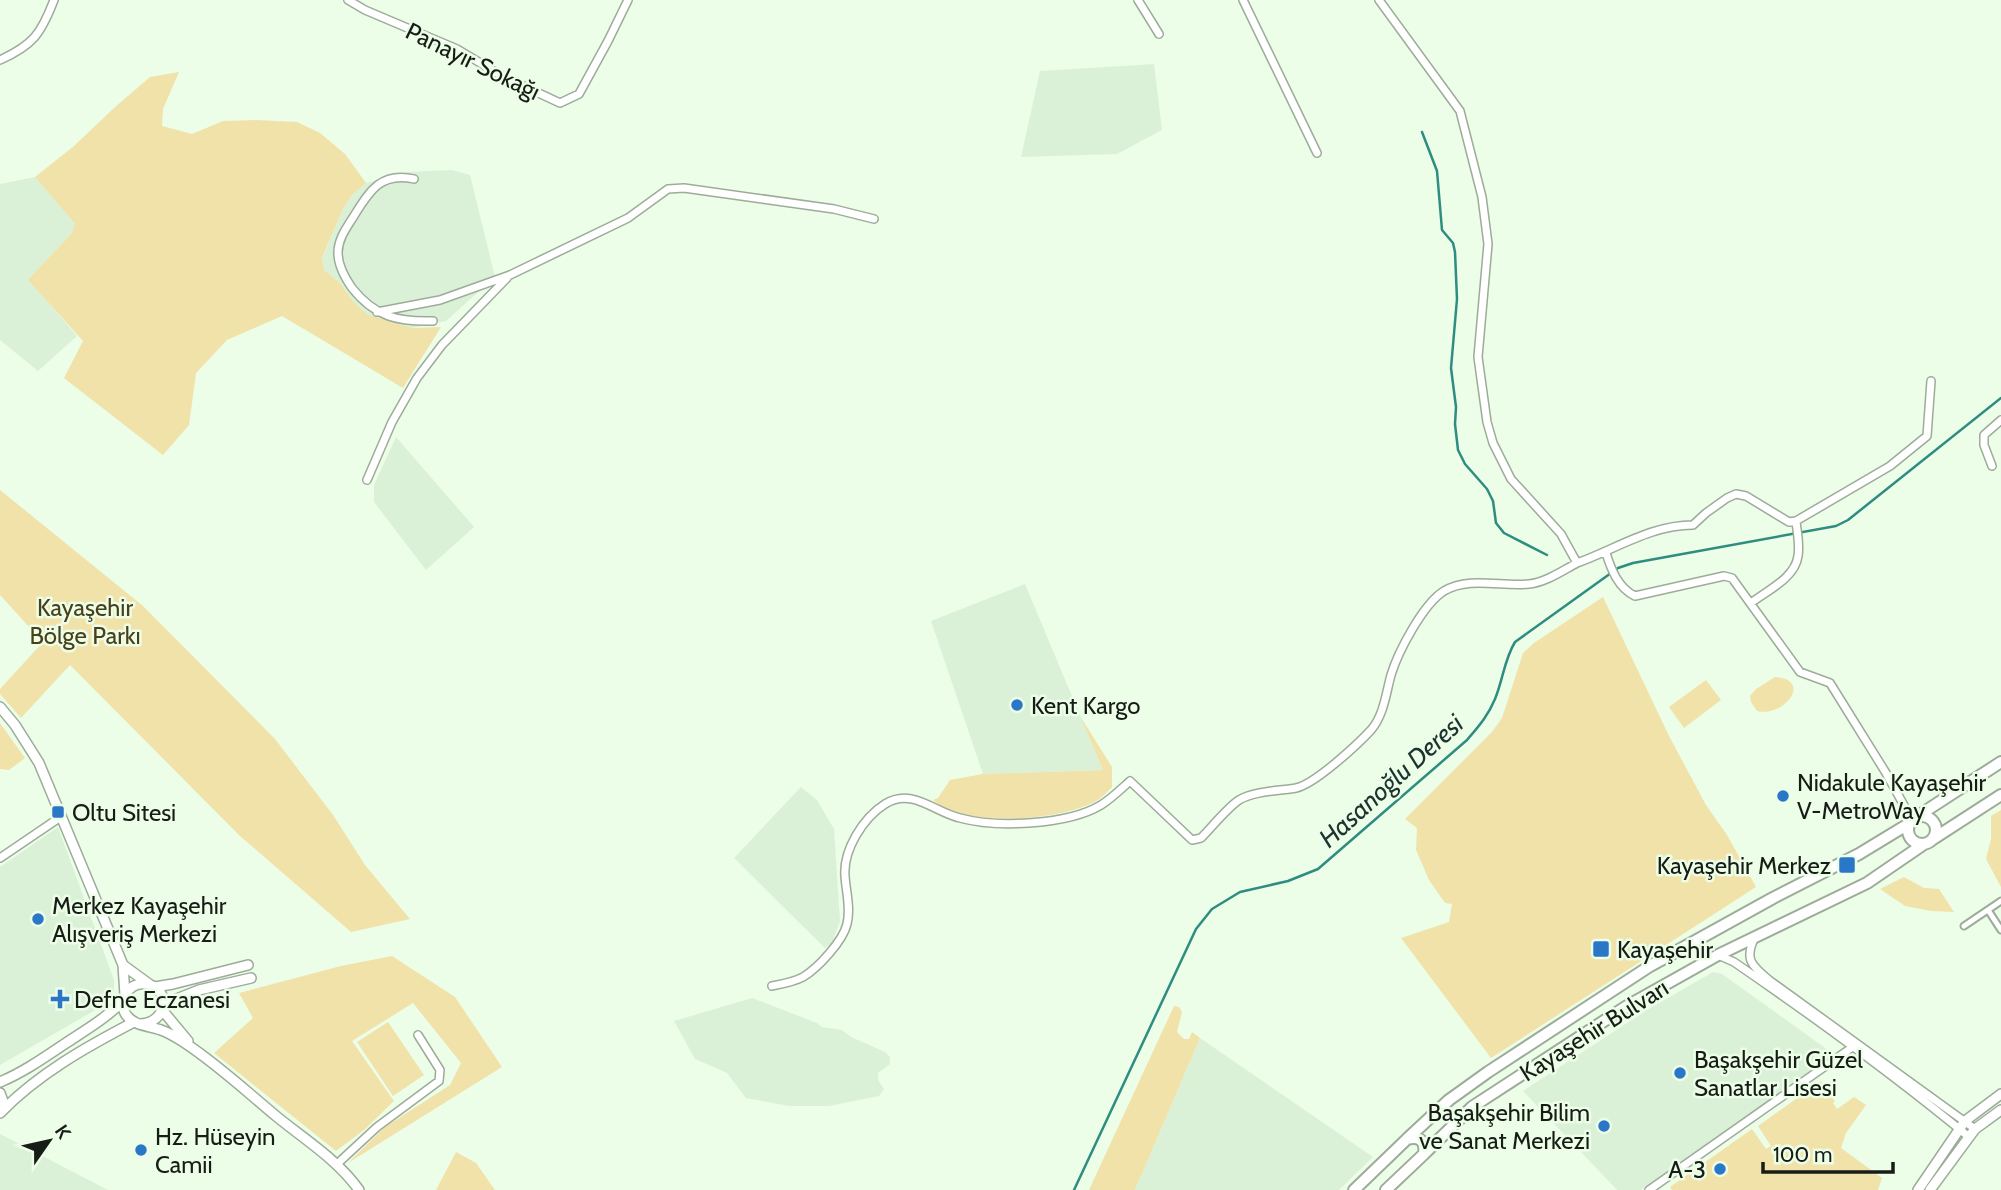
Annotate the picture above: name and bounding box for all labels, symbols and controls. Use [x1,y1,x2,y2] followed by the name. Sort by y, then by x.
[401,16,545,106] street label: Panayır Sokağı
[29,593,141,650] park label: Kayaşehir Bölge Parkı
[1031,691,1140,720] place label: Kent Kargo
[1009,697,1025,713] marker: Kent Kargo
[1312,707,1470,854] water label: Hasanoğlu Deresi
[1797,768,1987,825] place label: Nidakule Kayaşehir V-MetroWay
[1775,788,1791,804] marker: Nidakule Kayaşehir V-MetroWay
[72,798,176,827] place label: Oltu Sitesi
[50,804,66,820] marker: Oltu Sitesi
[1657,851,1831,880] place label: Kayaşehir Merkez
[1837,855,1857,875] marker: Kayaşehir Merkez
[52,891,227,948] place label: Merkez Kayaşehir Alışveriş Merkezi
[30,911,46,927] marker: Merkez Kayaşehir Alışveriş Merkezi
[1617,935,1713,964] place label: Kayaşehir
[1591,939,1611,959] marker: Kayaşehir
[1514,973,1674,1087] street label: Kayaşehir Bulvarı
[74,985,230,1014] place label: Defne Eczanesi
[52,991,68,1007] marker: Defne Eczanesi
[1694,1045,1863,1102] place label: Başakşehir Güzel Sanatlar Lisesi
[1672,1065,1688,1081] marker: Başakşehir Güzel Sanatlar Lisesi
[1419,1098,1590,1155] place label: Başakşehir Bilim ve Sanat Merkezi
[14,1106,84,1176] north arrow
[1596,1118,1612,1134] marker: Başakşehir Bilim ve Sanat Merkezi
[50,1120,76,1143] text: K
[155,1122,275,1179] place label: Hz. Hüseyin Camii
[1763,1130,1892,1174] scale bar
[133,1142,149,1158] marker: Hz. Hüseyin Camii
[1773,1142,1832,1167] text: 100 m
[1668,1155,1706,1184] place label: A-3
[1712,1161,1728,1177] marker: A-3

